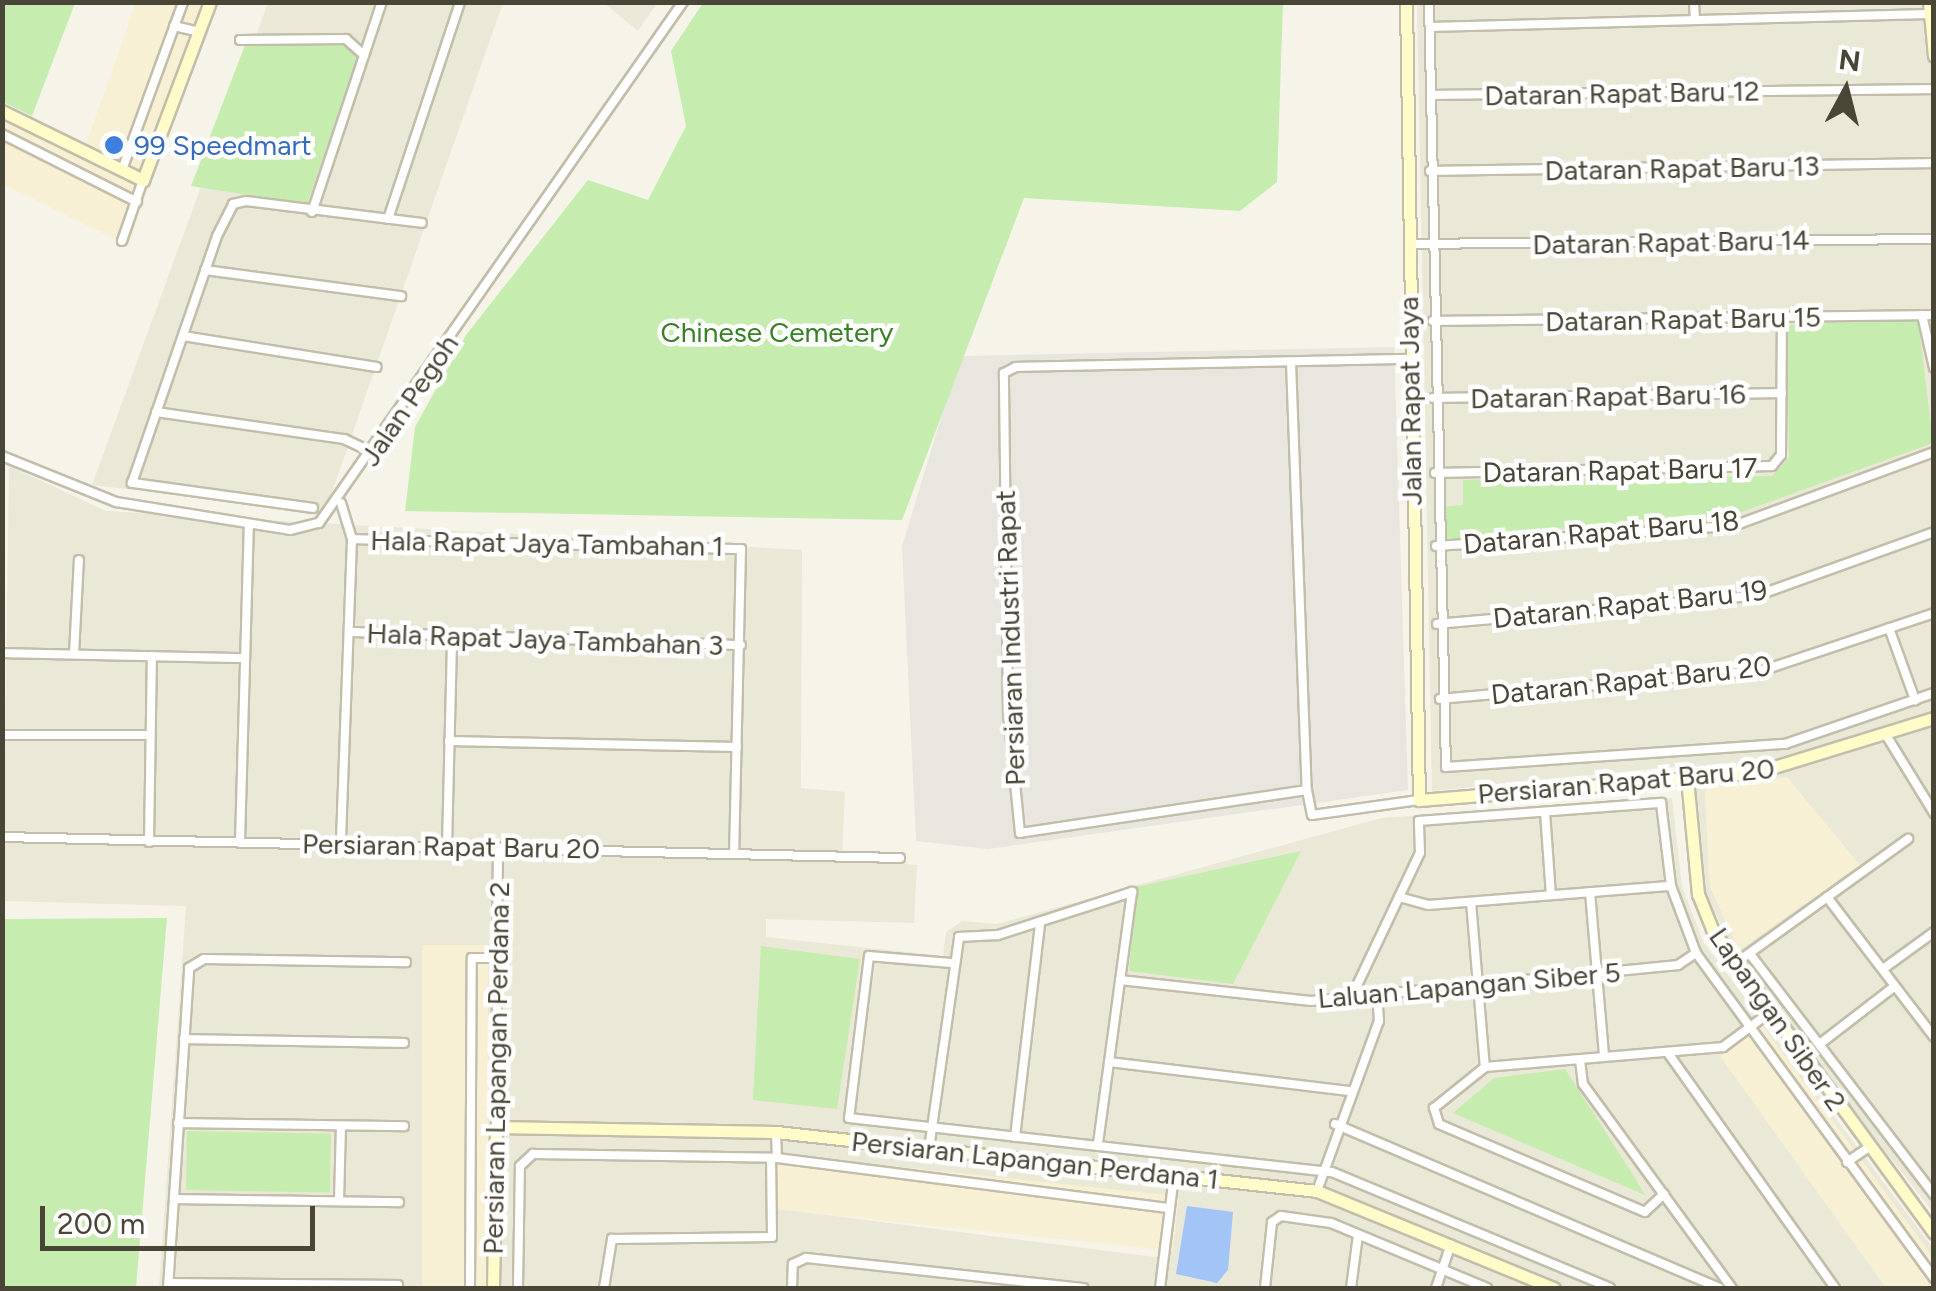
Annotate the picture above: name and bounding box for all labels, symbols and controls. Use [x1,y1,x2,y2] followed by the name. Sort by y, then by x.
[1796,40,1896,140] north arrow
[1837,42,1862,78] text: N
[1484,74,1760,112] street label: Dataran Rapat Baru 12
[134,128,311,162] place label: 99 Speedmart
[103,134,125,156] marker: 99 Speedmart
[1544,149,1820,187] street label: Dataran Rapat Baru 13
[1532,223,1810,261] street label: Dataran Rapat Baru 14
[1391,296,1429,506] street label: Jalan Rapat Jaya
[1545,300,1821,338] street label: Dataran Rapat Baru 15
[660,315,894,349] park label: Chinese Cemetery
[353,328,465,472] street label: Jalan Pegoh
[1470,377,1746,415] street label: Dataran Rapat Baru 16
[1482,451,1758,489] street label: Dataran Rapat Baru 17
[988,490,1032,786] street label: Persiaran Industri Rapat
[1462,503,1740,561] street label: Dataran Rapat Baru 18
[370,523,724,563] street label: Hala Rapat Jaya Tambahan 1
[1491,573,1769,635] street label: Dataran Rapat Baru 19
[366,616,724,662] street label: Hala Rapat Jaya Tambahan 3
[1489,649,1773,711] street label: Dataran Rapat Baru 20
[1476,751,1776,811] street label: Persiaran Rapat Baru 20
[302,827,600,865] street label: Persiaran Rapat Baru 20
[476,881,516,1255] street label: Persiaran Lapangan Perdana 2
[1702,921,1854,1117] street label: Lapangan Siber 2
[1316,955,1622,1015] street label: Laluan Lapangan Siber 5
[850,1124,1220,1196] street label: Persiaran Lapangan Perdana 1
[45,1186,320,1248] scale bar
[57,1205,145,1242] text: 200 m

